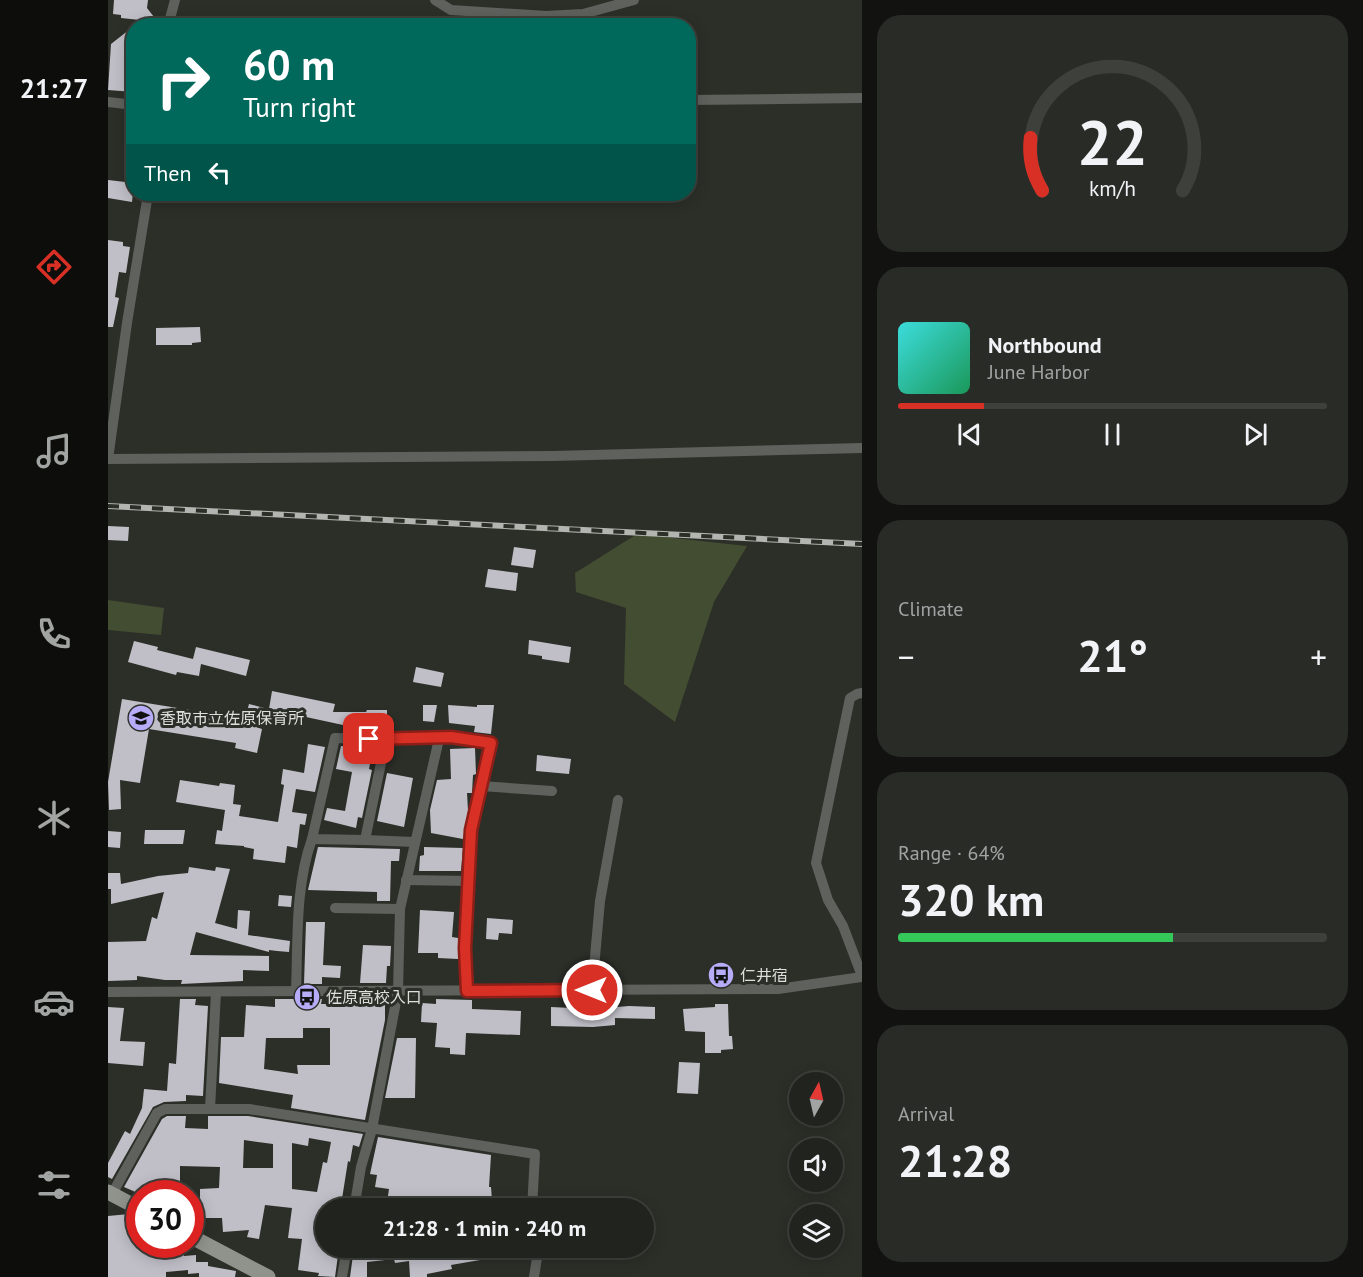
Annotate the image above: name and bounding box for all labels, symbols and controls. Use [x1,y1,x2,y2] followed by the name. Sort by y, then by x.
[243,37,335,92] text: 60 m
[144,42,222,120] icon: right
[20,71,88,105] text: 21:27
[243,90,356,124] text: Turn right
[1077,101,1148,182] text: 22
[203,156,236,189] icon: left
[144,159,191,187] text: Then
[1089,174,1136,202] text: km/h
[33,246,75,288] icon: directions
[988,331,1102,359] text: Northbound
[988,359,1090,385] text: June Harbor
[953,418,986,451] icon: previous
[1096,418,1129,451] icon: pause
[1239,418,1272,451] icon: next
[33,430,75,472] icon: music
[898,596,964,622] text: Climate
[33,613,75,655] icon: phone
[1077,626,1148,684] text: 21°
[898,635,915,678] text: −
[1310,635,1327,678] text: +
[126,703,156,733] school or university icon: 香取市立佐原保育所
[160,708,304,728] place label: 香取市立佐原保育所
[343,713,394,764] pin
[352,722,385,755] icon: arrive
[33,797,75,839] icon: climate
[898,840,1005,866] text: Range · 64%
[898,870,1044,928] text: 320 km
[560,958,624,1022] position arrow
[706,960,736,990] bus stop icon: 仁井宿
[740,965,788,985] place label: 仁井宿
[33,981,75,1023] icon: car
[292,982,322,1012] bus stop icon: 佐原高校入口
[326,987,422,1007] place label: 佐原高校入口
[789,1072,843,1126] north arrow
[789,1072,843,1258] map controls
[898,1101,954,1127] text: Arrival
[898,1131,1012,1189] text: 21:28
[789,1138,843,1192] button: sound
[33,1164,75,1206] icon: filters
[126,1180,204,1258] speed limit sign: 30
[789,1204,843,1258] button: layers
[383,1214,586,1242] text: 21:28 · 1 min · 240 m

